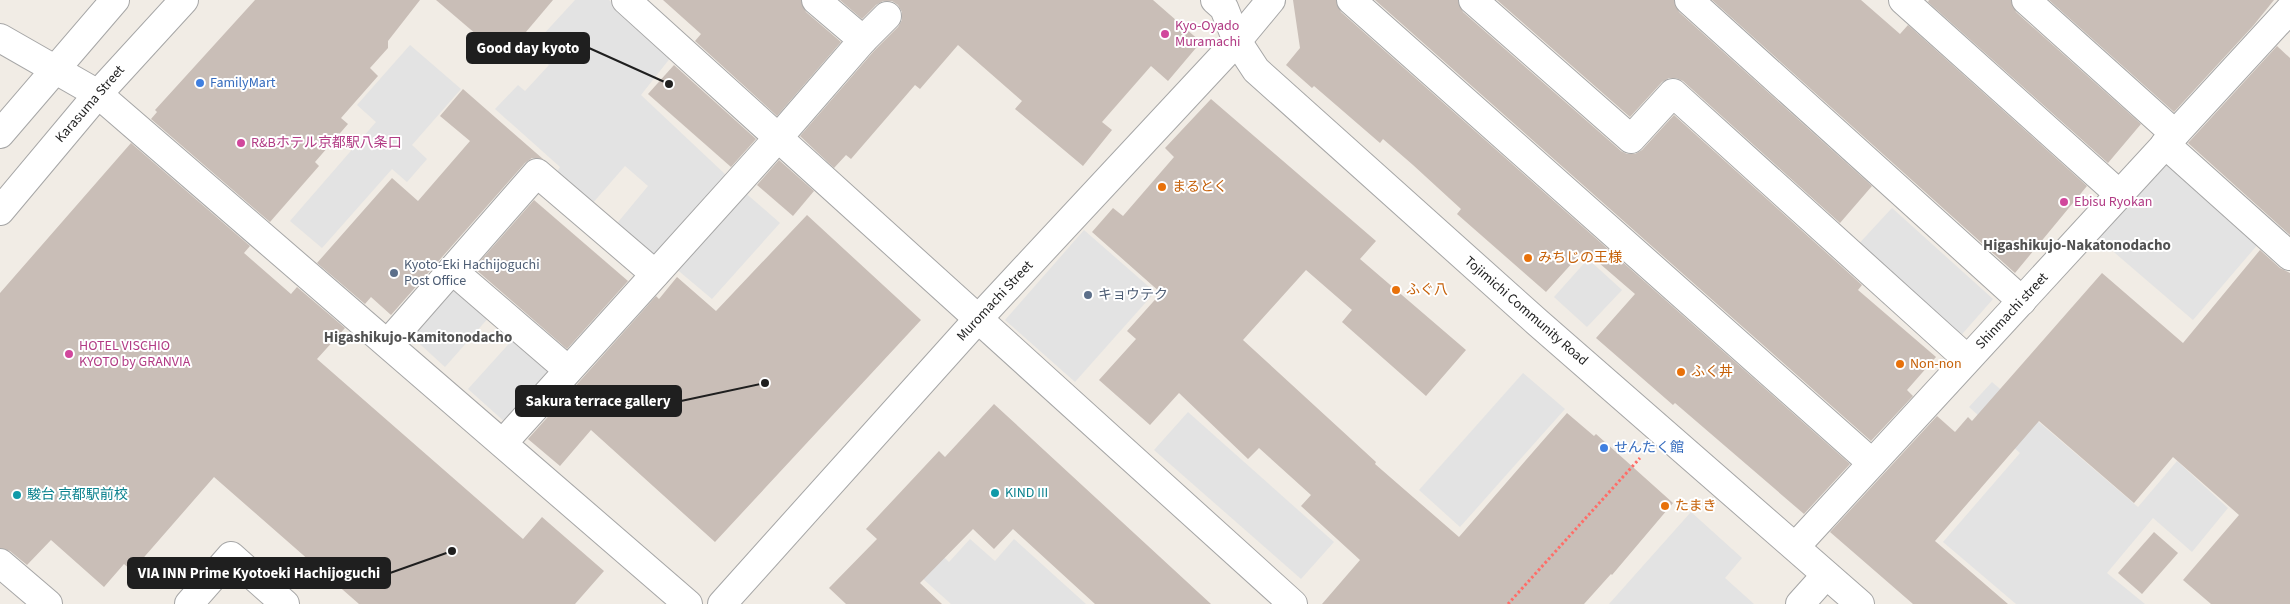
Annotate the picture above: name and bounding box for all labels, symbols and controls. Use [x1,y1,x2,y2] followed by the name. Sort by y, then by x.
[1175,16,1240,52] place label: Kyo-Oyado Muramachi
[1159,28,1171,40] marker: Kyo-Oyado Muramachi
[467,33,589,63] callout: Good day kyoto
[477,38,579,59] text: Good day kyoto
[51,61,129,147] street label: Karasuma Street
[210,73,276,93] place label: FamilyMart
[194,77,206,89] marker: FamilyMart
[251,133,402,153] place label: R&Bホテル京都駅八条口
[235,137,247,149] marker: R&Bホテル京都駅八条口
[1172,177,1228,197] place label: まるとく
[1156,181,1168,193] marker: まるとく
[2074,192,2152,212] place label: Ebisu Ryokan
[2058,196,2070,208] marker: Ebisu Ryokan
[1983,235,2171,256] district label: Higashikujo-Nakatonodacho
[1538,248,1622,268] place label: みちじの王様
[1460,252,1592,370] street label: Tojimichi Community Road
[1522,252,1534,264] marker: みちじの王様
[404,255,540,291] place label: Kyoto-Eki Hachijoguchi Post Office
[952,256,1038,346] street label: Muromachi Street
[388,267,400,279] marker: Kyoto-Eki Hachijoguchi Post Office
[1971,268,2053,354] street label: Shinmachi street
[1406,280,1448,300] place label: ふぐ八
[1390,284,1402,296] marker: ふぐ八
[1098,285,1168,305] place label: キョウテク
[1082,289,1094,301] marker: キョウテク
[324,327,512,348] district label: Higashikujo-Kamitonodacho
[79,336,191,372] place label: HOTEL VISCHIO KYOTO by GRANVIA
[63,348,75,360] marker: HOTEL VISCHIO KYOTO by GRANVIA
[1910,354,1962,374] place label: Non-non
[1894,358,1906,370] marker: Non-non
[1691,362,1733,382] place label: ふく丼
[1675,366,1687,378] marker: ふく丼
[516,386,681,416] callout: Sakura terrace gallery
[525,391,671,412] text: Sakura terrace gallery
[1614,438,1684,458] place label: せんたく館
[1598,442,1610,454] marker: せんたく館
[1005,483,1048,503] place label: KIND III
[27,485,128,505] place label: 駿台 京都駅前校
[989,487,1001,499] marker: KIND III
[11,489,23,501] marker: 駿台 京都駅前校
[1675,496,1717,516] place label: たまき
[1659,500,1671,512] marker: たまき
[128,558,390,588] callout: VIA INN Prime Kyotoeki Hachijoguchi
[137,563,380,584] text: VIA INN Prime Kyotoeki Hachijoguchi

